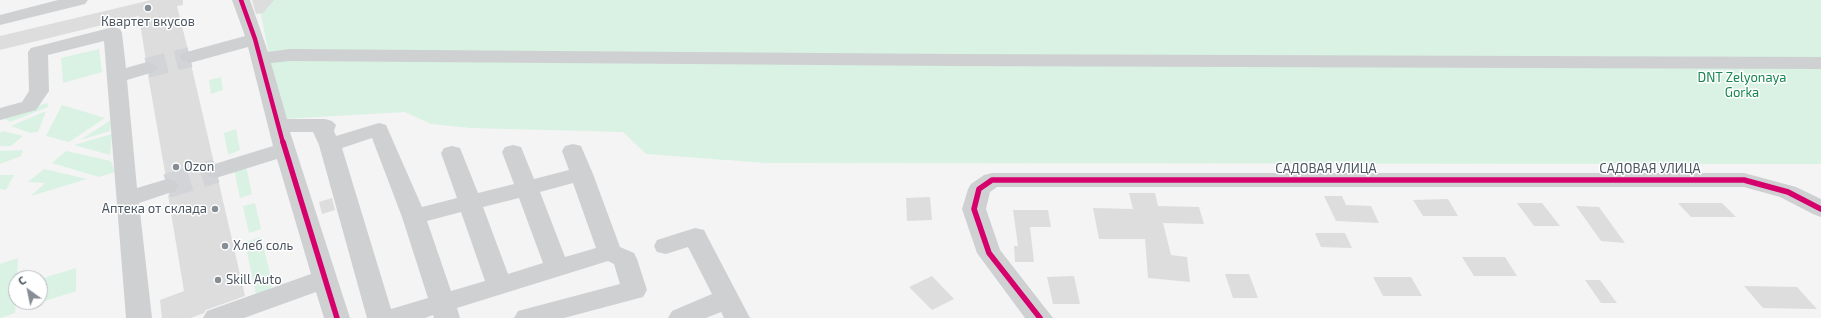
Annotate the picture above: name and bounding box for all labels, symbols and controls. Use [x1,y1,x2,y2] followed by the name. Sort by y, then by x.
[143,3,153,13] marker: Квартет вкусов
[101,14,195,30] place label: Квартет вкусов
[1698,70,1786,101] park label: DNT Zelyonaya Gorka
[184,159,214,175] place label: Ozon
[1275,161,1377,177] street label: САДОВАЯ УЛИЦА
[1599,161,1701,177] street label: САДОВАЯ УЛИЦА
[171,162,181,172] marker: Ozon
[102,201,207,217] place label: Аптека от склада
[210,204,220,214] marker: Аптека от склада
[233,238,293,254] place label: Хлеб соль
[220,241,230,251] marker: Хлеб соль
[8,270,48,310] north arrow
[226,272,282,288] place label: Skill Auto
[15,273,28,288] text: С
[213,275,223,285] marker: Skill Auto

